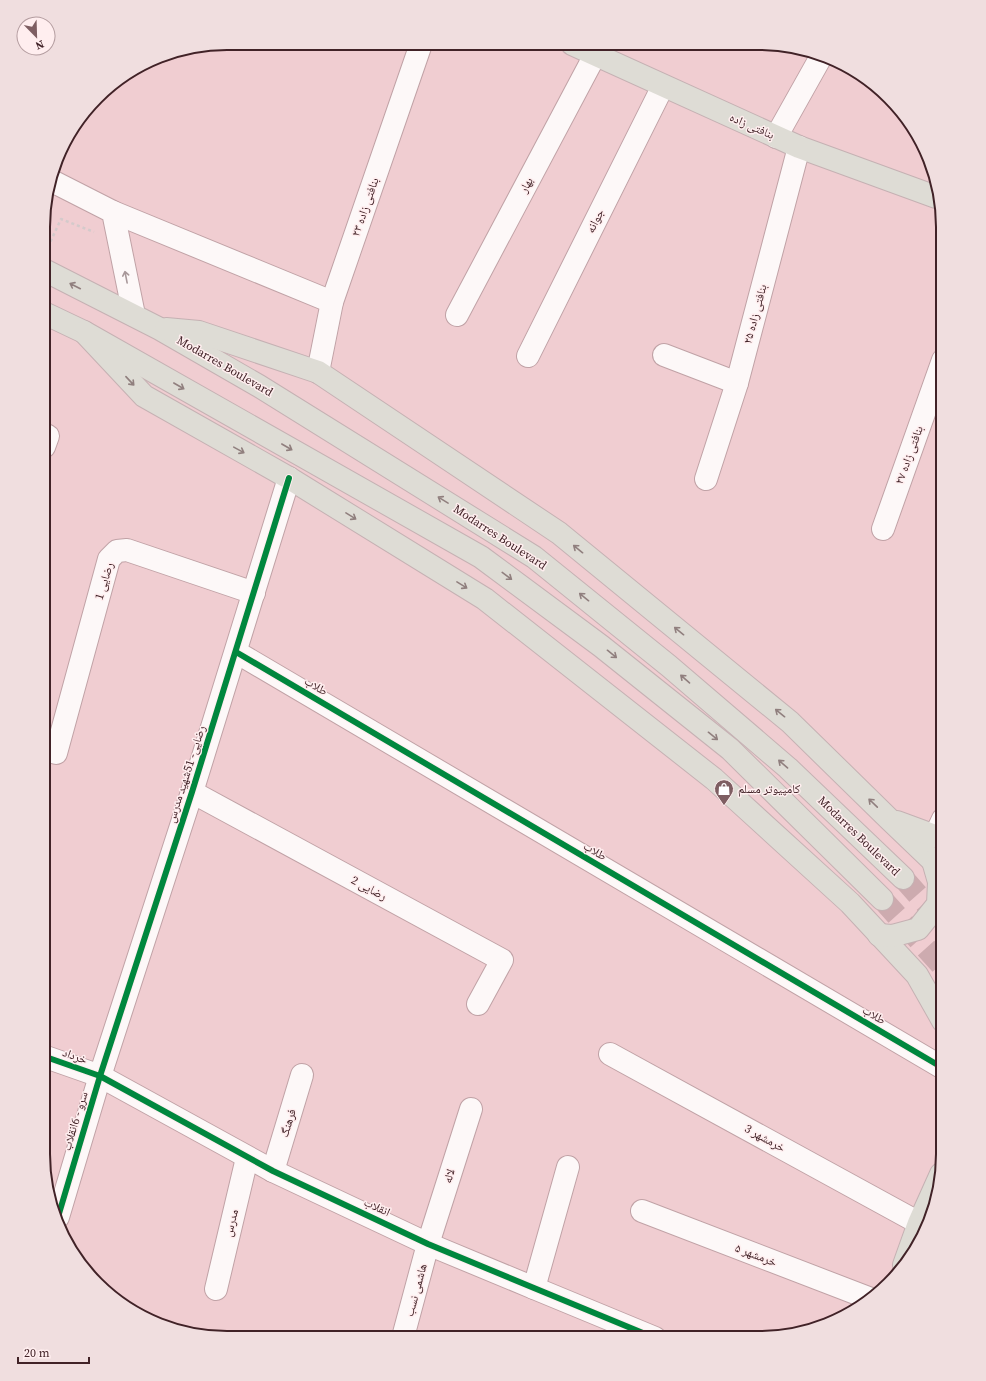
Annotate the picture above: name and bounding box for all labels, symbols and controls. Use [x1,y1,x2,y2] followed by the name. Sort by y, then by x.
[16,16,56,56] north arrow
[33,36,46,53] text: N
[727,109,777,143] street label: بنافتی زاده
[515,174,537,197] street label: بهار
[347,175,383,239] street label: بنافتی زاده ۲۳
[582,206,608,236] street label: جوانه
[122,271,130,284] one-way arrow
[69,282,81,289] one-way arrow
[739,282,771,346] street label: بنافتی زاده ۲۵
[174,332,276,400] street label: Modarres Boulevard
[125,376,135,386] one-way arrow
[173,382,185,390] one-way arrow
[891,424,927,486] street label: بنافتی زاده ۲۷
[281,443,293,451] one-way arrow
[233,446,245,454] one-way arrow
[437,495,449,503] one-way arrow
[450,501,550,573] street label: Modarres Boulevard
[345,512,356,520] one-way arrow
[573,545,584,553] one-way arrow
[91,560,117,602] street label: رضایی 1
[502,572,513,581] one-way arrow
[456,581,468,589] one-way arrow
[579,593,590,602] one-way arrow
[674,627,684,636] one-way arrow
[606,650,617,659] one-way arrow
[301,673,331,699] street label: طلاب
[680,675,690,684] one-way arrow
[774,709,785,718] one-way arrow
[163,723,209,825] street label: رضایی- 51شهید مدرس
[708,731,718,740] one-way arrow
[778,760,789,769] one-way arrow
[713,778,735,806] shop icon: کامپیوتر مسلم
[738,781,800,797] place label: کامپیوتر مسلم
[814,793,904,880] street label: Modarres Boulevard
[868,799,878,808] one-way arrow
[580,838,610,864] street label: طلاب
[348,872,390,904] street label: رضایی 2
[859,1002,889,1028] street label: طلاب
[60,1044,90,1068] street label: خرداد
[58,1089,92,1153] street label: سرو - 6انقلاب
[276,1107,300,1139] street label: فرهنگ
[742,1120,789,1156] street label: خرمشهر 3
[439,1167,459,1185] street label: لاله
[361,1194,393,1220] street label: انقلاب
[220,1208,242,1238] street label: مدرس
[733,1240,780,1270] street label: خرمشهر ۵
[401,1262,431,1318] street label: هاشمی نسب
[18,1339,89,1365] scale bar
[24,1345,50,1361] text: 20 m

